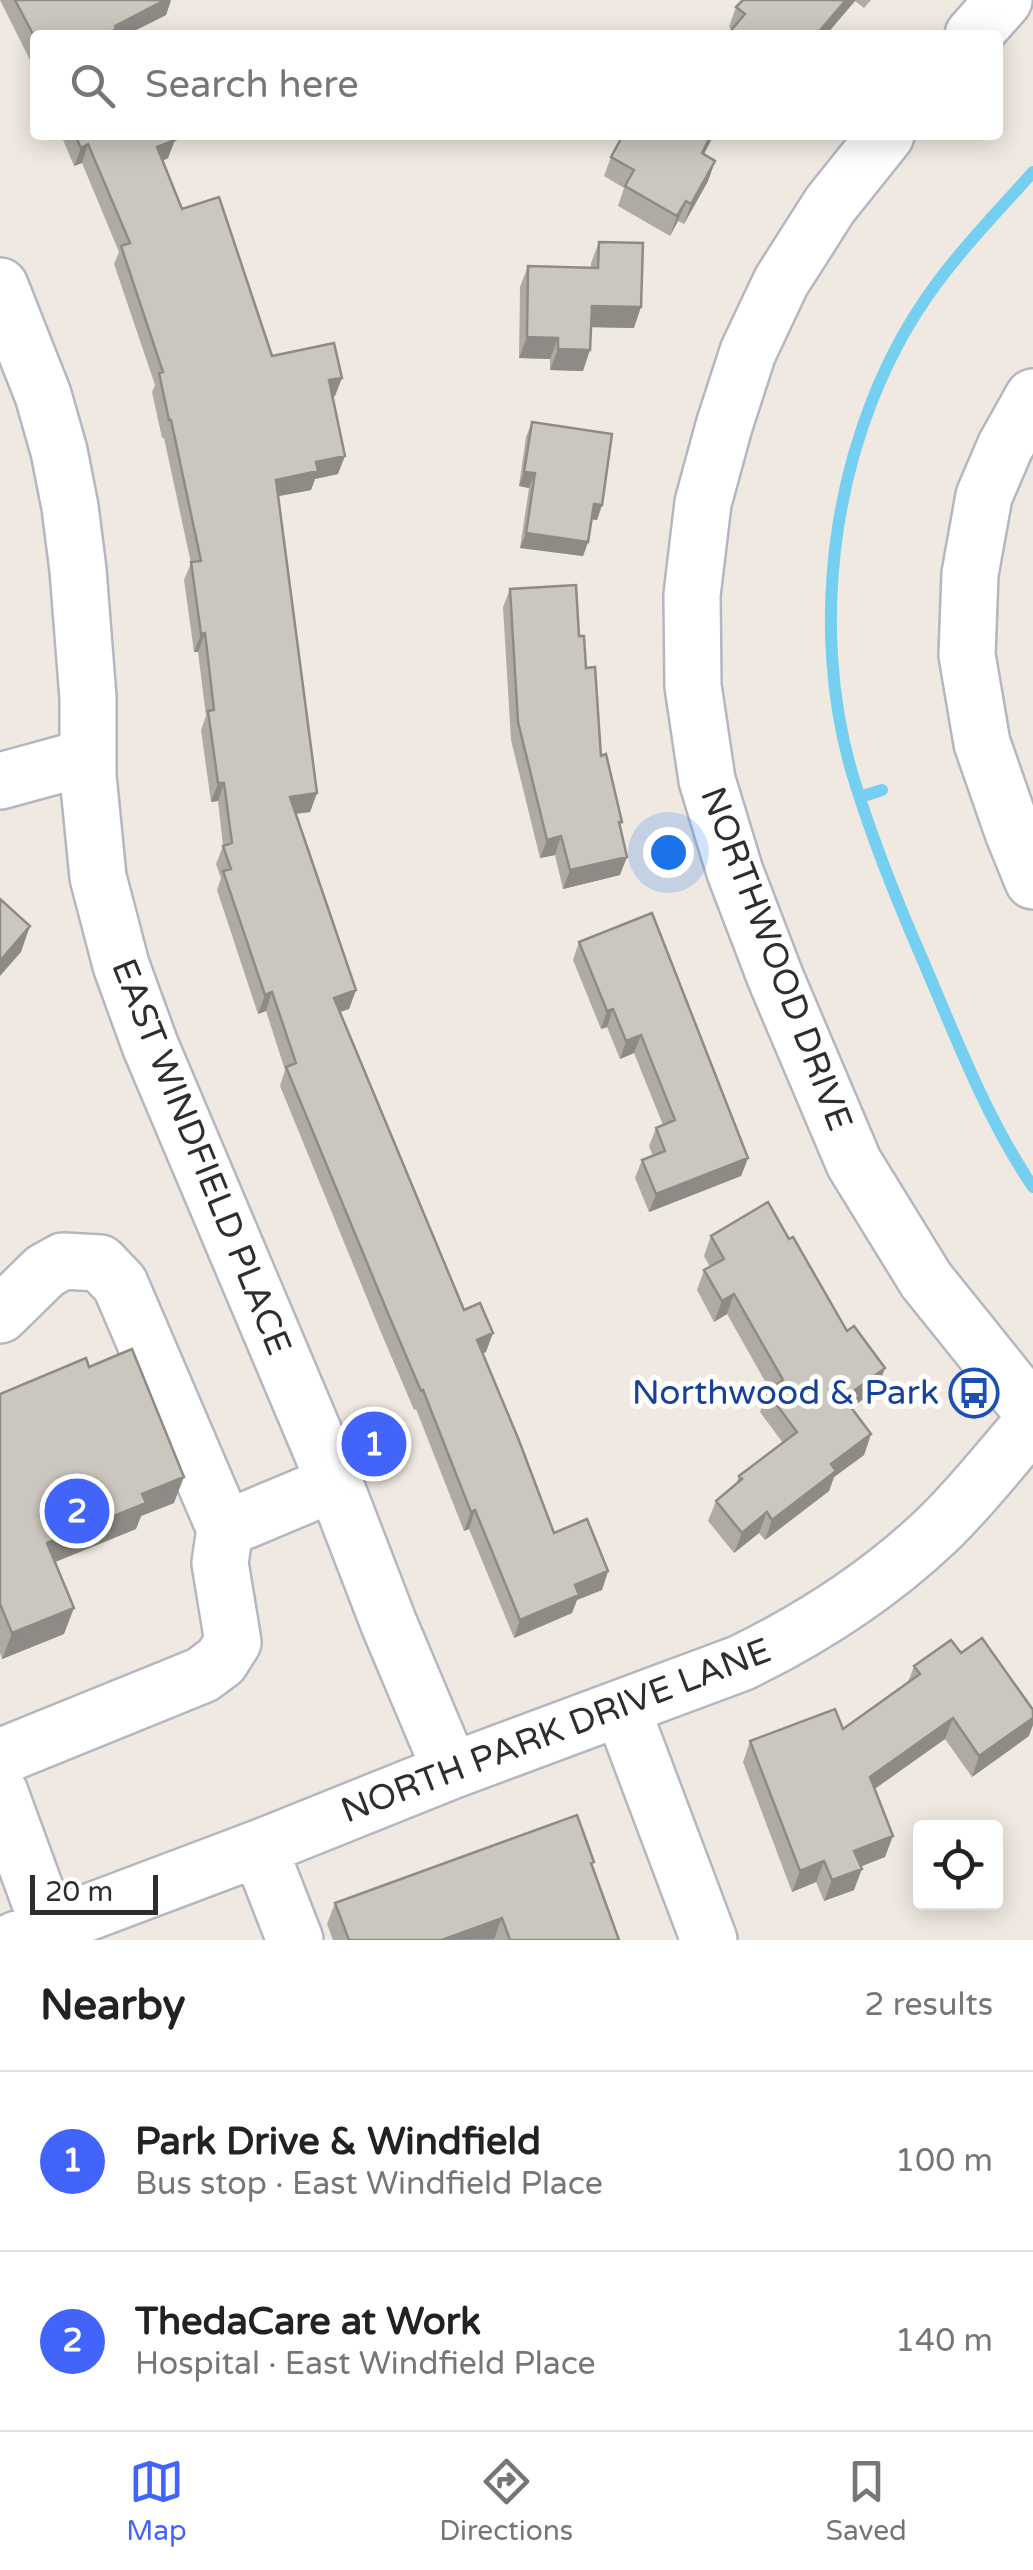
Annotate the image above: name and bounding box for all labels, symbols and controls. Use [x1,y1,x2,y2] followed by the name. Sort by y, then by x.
[30,30,1003,140] search box
[65,58,120,113] icon: search
[145,62,359,108] text: Search here
[691,781,861,1137] street label: NORTHWOOD DRIVE
[643,827,694,878] your location
[102,953,300,1361] street label: EAST WINDFIELD PLACE
[948,1367,1000,1419] bus stop icon: Northwood & Park
[632,1372,939,1414] place label: Northwood & Park
[342,1406,406,1482] pin: 1
[44,1474,110,1548] pin: 2
[335,1630,777,1832] street label: NORTH PARK DRIVE LANE
[913,1820,1003,1910] map controls
[913,1820,1003,1910] button: locate
[30,1870,158,1914] scale bar
[45,1875,113,1909] text: 20 m
[40,1980,185,2031] text: Nearby
[864,1986,993,2024] text: 2 results
[135,2119,541,2165] text: Park Drive & Windfield
[62,2142,83,2180] text: 1
[895,2142,993,2180] text: 100 m
[135,2165,603,2203] text: Bus stop · East Windfield Place
[135,2299,481,2345] text: ThedaCare at Work
[62,2322,83,2360] text: 2
[895,2322,993,2360] text: 140 m
[135,2345,596,2383] text: Hospital · East Windfield Place
[126,2454,187,2548] tab: Map
[439,2454,573,2548] tab: Directions
[826,2454,907,2548] tab: Saved

